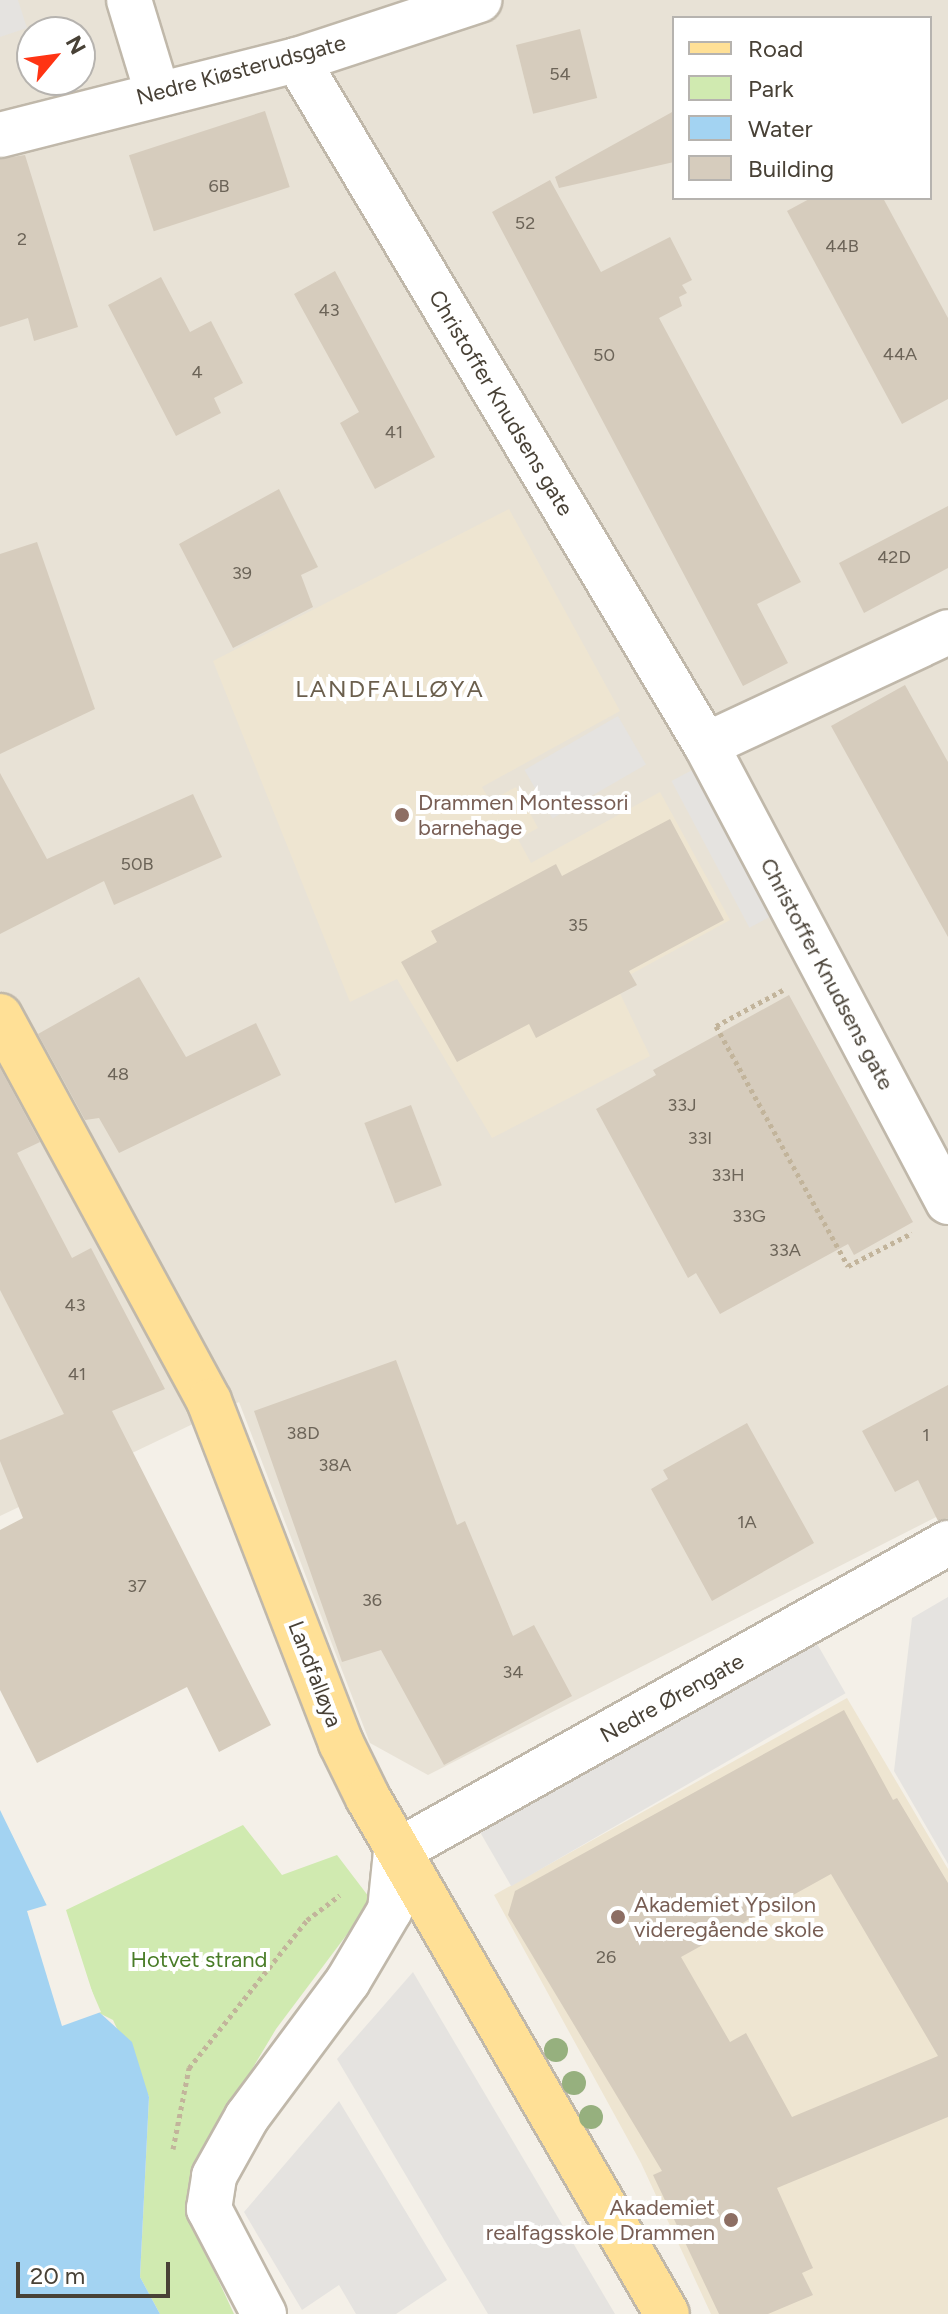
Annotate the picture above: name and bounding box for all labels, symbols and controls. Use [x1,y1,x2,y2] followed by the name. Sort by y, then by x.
[16,16,96,96] north arrow
[672,16,932,200] legend
[133,29,349,111] street label: Nedre Kiøsterudsgate
[60,31,92,59] text: N
[748,34,803,63] text: Road
[549,63,571,85] house number: 54
[748,74,794,103] text: Park
[748,114,813,143] text: Water
[748,154,834,183] text: Building
[208,175,230,197] house number: 6B
[515,212,535,234] house number: 52
[17,228,27,250] house number: 2
[825,235,859,257] house number: 44B
[423,285,579,521] street label: Christoffer Knudsens gate
[319,299,339,321] house number: 43
[883,343,917,365] house number: 44A
[593,344,615,366] house number: 50
[191,361,203,383] house number: 4
[385,421,403,443] house number: 41
[877,546,911,568] house number: 42D
[232,562,252,584] house number: 39
[295,675,485,703] district label: LANDFALLØYA
[418,789,629,840] place label: Drammen Montessori barnehage
[393,806,411,824] marker: Drammen Montessori barnehage
[121,853,153,875] house number: 50B
[755,854,899,1094] street label: Christoffer Knudsens gate
[568,914,588,936] house number: 35
[107,1063,129,1085] house number: 48
[668,1094,696,1116] house number: 33J
[688,1127,712,1149] house number: 33I
[711,1164,745,1186] house number: 33H
[732,1205,766,1227] house number: 33G
[769,1239,801,1261] house number: 33A
[65,1294,85,1316] house number: 43
[68,1363,86,1385] house number: 41
[286,1422,320,1444] house number: 38D
[922,1424,930,1446] house number: 1
[318,1454,352,1476] house number: 38A
[737,1511,757,1533] house number: 1A
[127,1575,147,1597] house number: 37
[362,1589,382,1611] house number: 36
[283,1617,347,1731] street label: Landfalløya
[596,1648,748,1748] street label: Nedre Ørengate
[503,1661,523,1683] house number: 34
[634,1891,824,1942] place label: Akademiet Ypsilon videregående skole
[609,1908,627,1926] marker: Akademiet Ypsilon videregående skole
[596,1946,616,1968] house number: 26
[131,1947,267,1973] park label: Hotvet strand
[486,2194,715,2246] place label: Akademiet realfagsskole Drammen
[722,2211,740,2229] marker: Akademiet realfagsskole Drammen
[20,2246,174,2296] scale bar
[30,2261,85,2290] text: 20 m

